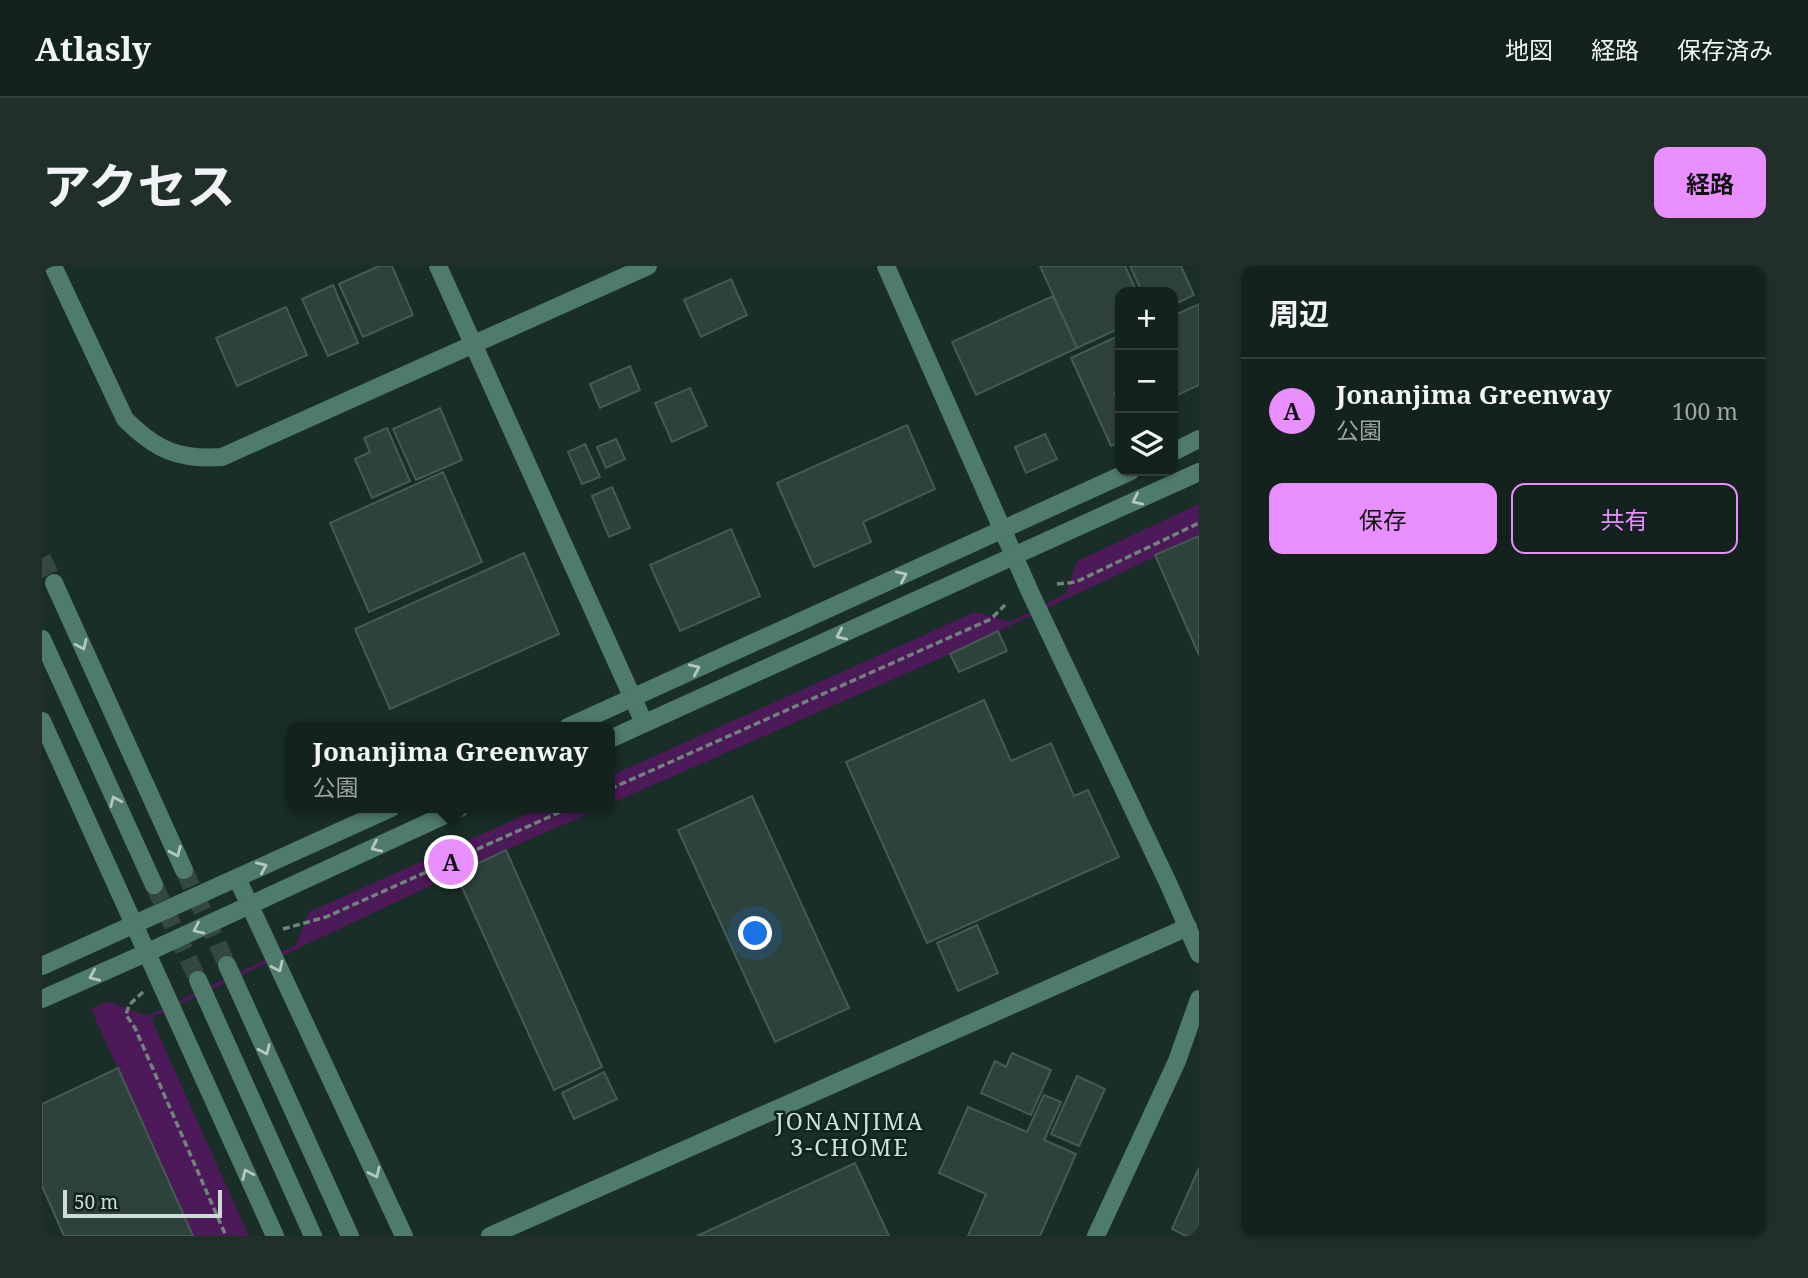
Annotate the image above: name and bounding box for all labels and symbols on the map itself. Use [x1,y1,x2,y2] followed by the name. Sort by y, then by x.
[1132,492,1144,506] one-way arrow
[895,570,908,584] one-way arrow
[836,627,848,641] one-way arrow
[74,638,88,650] one-way arrow
[688,663,700,677] one-way arrow
[110,796,124,808] one-way arrow
[428,836,474,888] pin: A
[371,838,383,852] one-way arrow
[168,845,182,857] one-way arrow
[255,861,267,875] one-way arrow
[738,916,772,950] your location
[193,921,205,935] one-way arrow
[270,960,284,972] one-way arrow
[89,968,101,982] one-way arrow
[257,1043,271,1055] one-way arrow
[774,1105,925,1163] district label: JONANJIMA 3-CHOME
[367,1166,381,1178] one-way arrow
[241,1169,255,1181] one-way arrow
[63,1187,222,1219] scale bar

